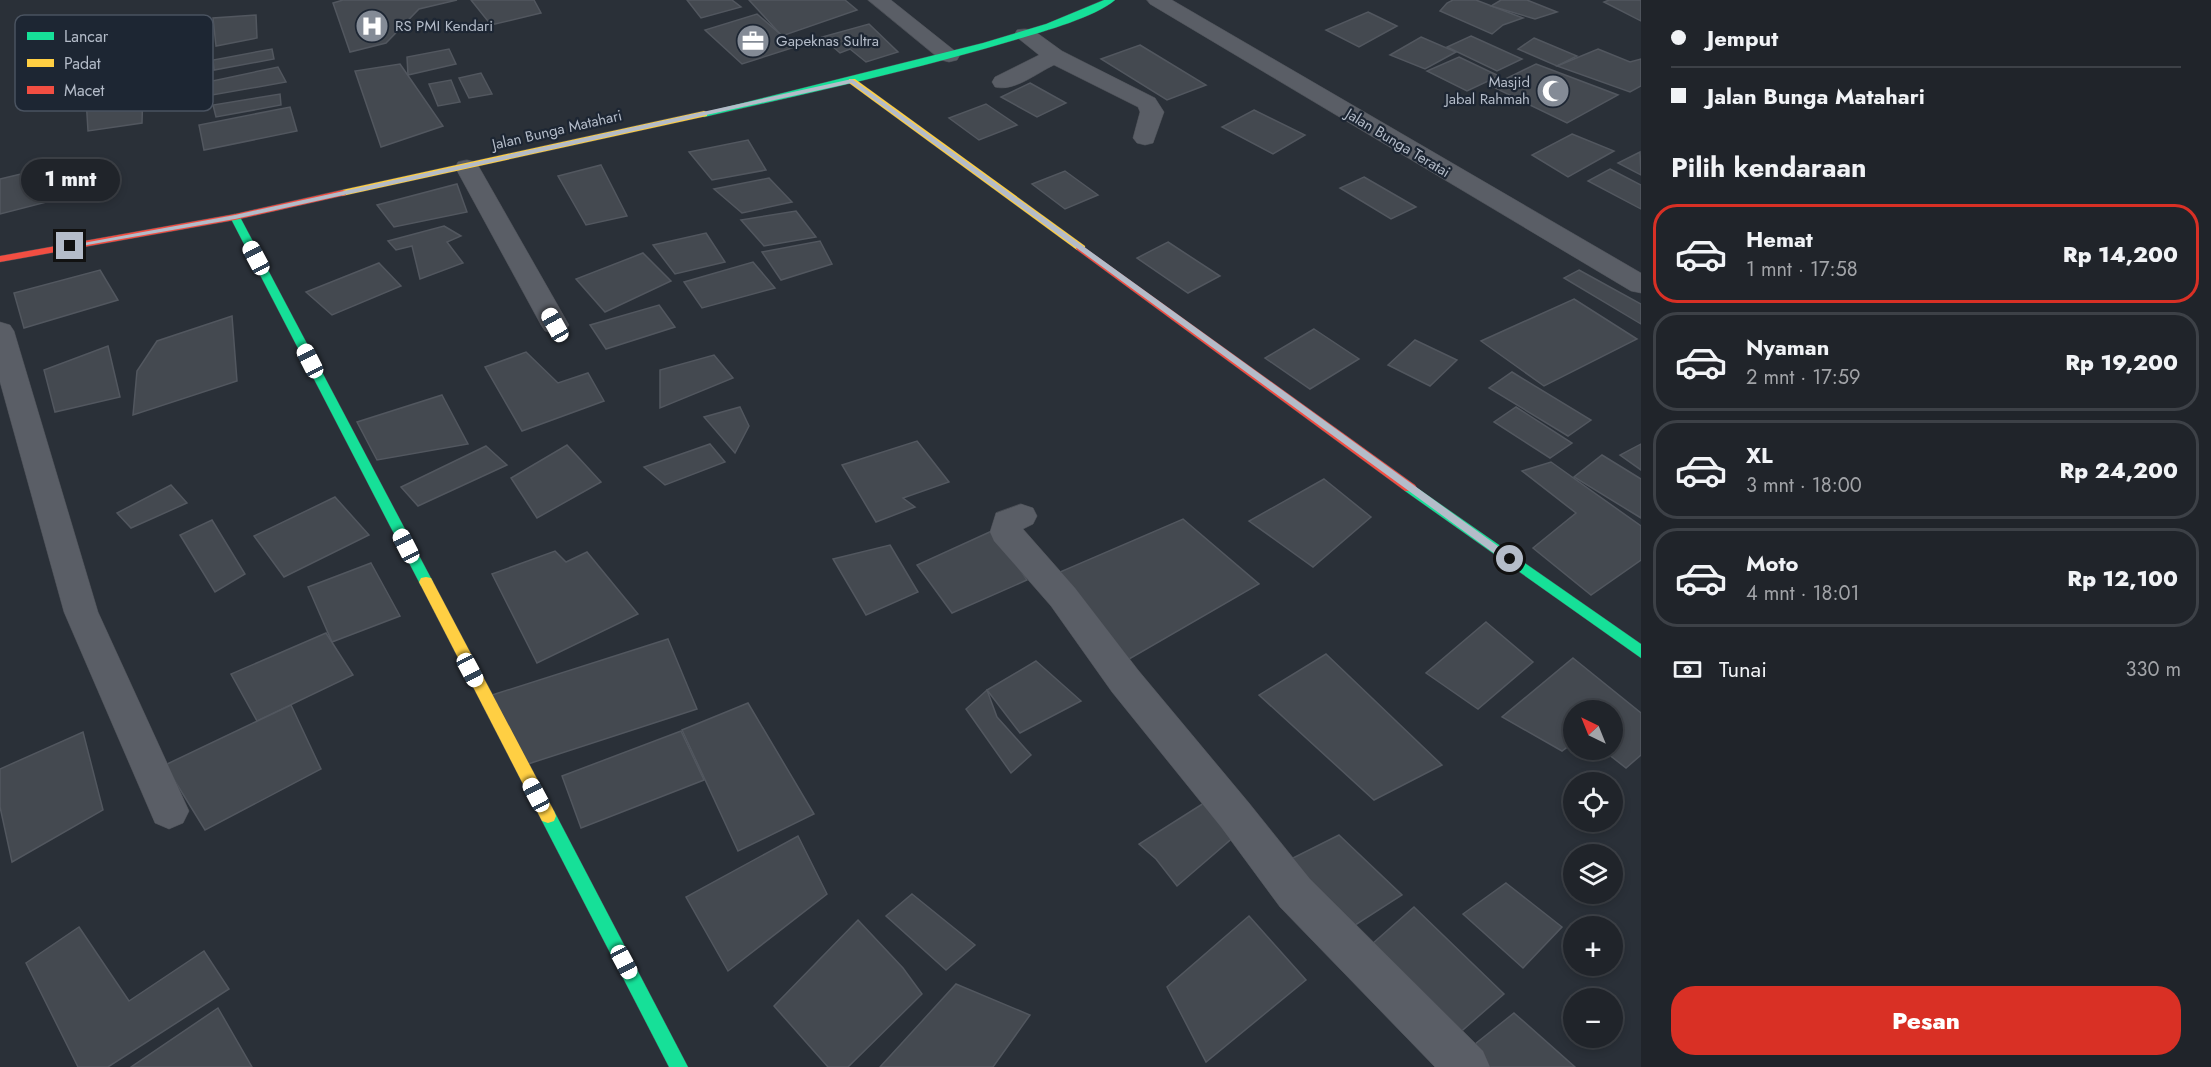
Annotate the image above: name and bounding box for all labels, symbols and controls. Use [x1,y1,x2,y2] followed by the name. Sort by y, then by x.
[354,8,390,44] hospital icon: RS PMI Kendari
[15,15,213,111] legend
[395,15,493,37] place label: RS PMI Kendari
[1707,22,1778,54] text: Jemput
[735,23,771,59] office icon: Gapeknas Sultra
[64,25,109,48] text: Lancar
[776,30,879,52] place label: Gapeknas Sultra
[64,52,101,75] text: Padat
[1443,71,1530,110] place label: Masjid Jabal Rahmah
[1535,73,1571,109] mosque icon: Masjid Jabal Rahmah
[64,79,105,102] text: Macet
[1707,80,1925,112] text: Jalan Bunga Matahari
[1340,102,1454,183] street label: Jalan Bunga Teratai
[488,104,624,156] street label: Jalan Bunga Matahari
[1671,148,1867,187] text: Pilih kendaraan
[20,159,119,201] callout: 1 mnt
[45,165,96,194] text: 1 mnt
[1746,223,1813,255] text: Hemat
[1674,227,1728,281] icon: car
[56,232,83,259] route end
[240,238,272,278] car
[2063,238,2178,270] text: Rp 14,200
[1746,255,1858,284] text: 1 mnt · 17:58
[538,305,572,345] car
[1746,331,1829,363] text: Nyaman
[1674,335,1728,389] icon: car
[294,341,326,381] car
[2065,346,2178,378] text: Rp 19,200
[1746,363,1861,392] text: 2 mnt · 17:59
[1746,439,1773,471] text: XL
[1674,443,1728,497] icon: car
[2059,454,2178,486] text: Rp 24,200
[1746,471,1862,500] text: 3 mnt · 18:00
[390,526,422,566] car
[1496,545,1523,572] route start
[1746,547,1799,579] text: Moto
[1674,551,1728,605] icon: car
[2067,562,2178,594] text: Rp 12,100
[1746,579,1859,608] text: 4 mnt · 18:01
[454,650,486,690] car
[1671,653,1704,686] icon: cash
[1719,653,1767,685] text: Tunai
[2126,655,2181,684] text: 330 m
[1563,700,1623,760] north arrow
[1563,700,1623,1048] map controls
[1563,772,1623,832] button: locate
[520,775,552,815] car
[1563,844,1623,904] button: layers
[1563,916,1623,976] button: +
[608,942,640,982] car
[1671,986,2181,1055] button: Pesan
[1563,988,1623,1048] button: −

